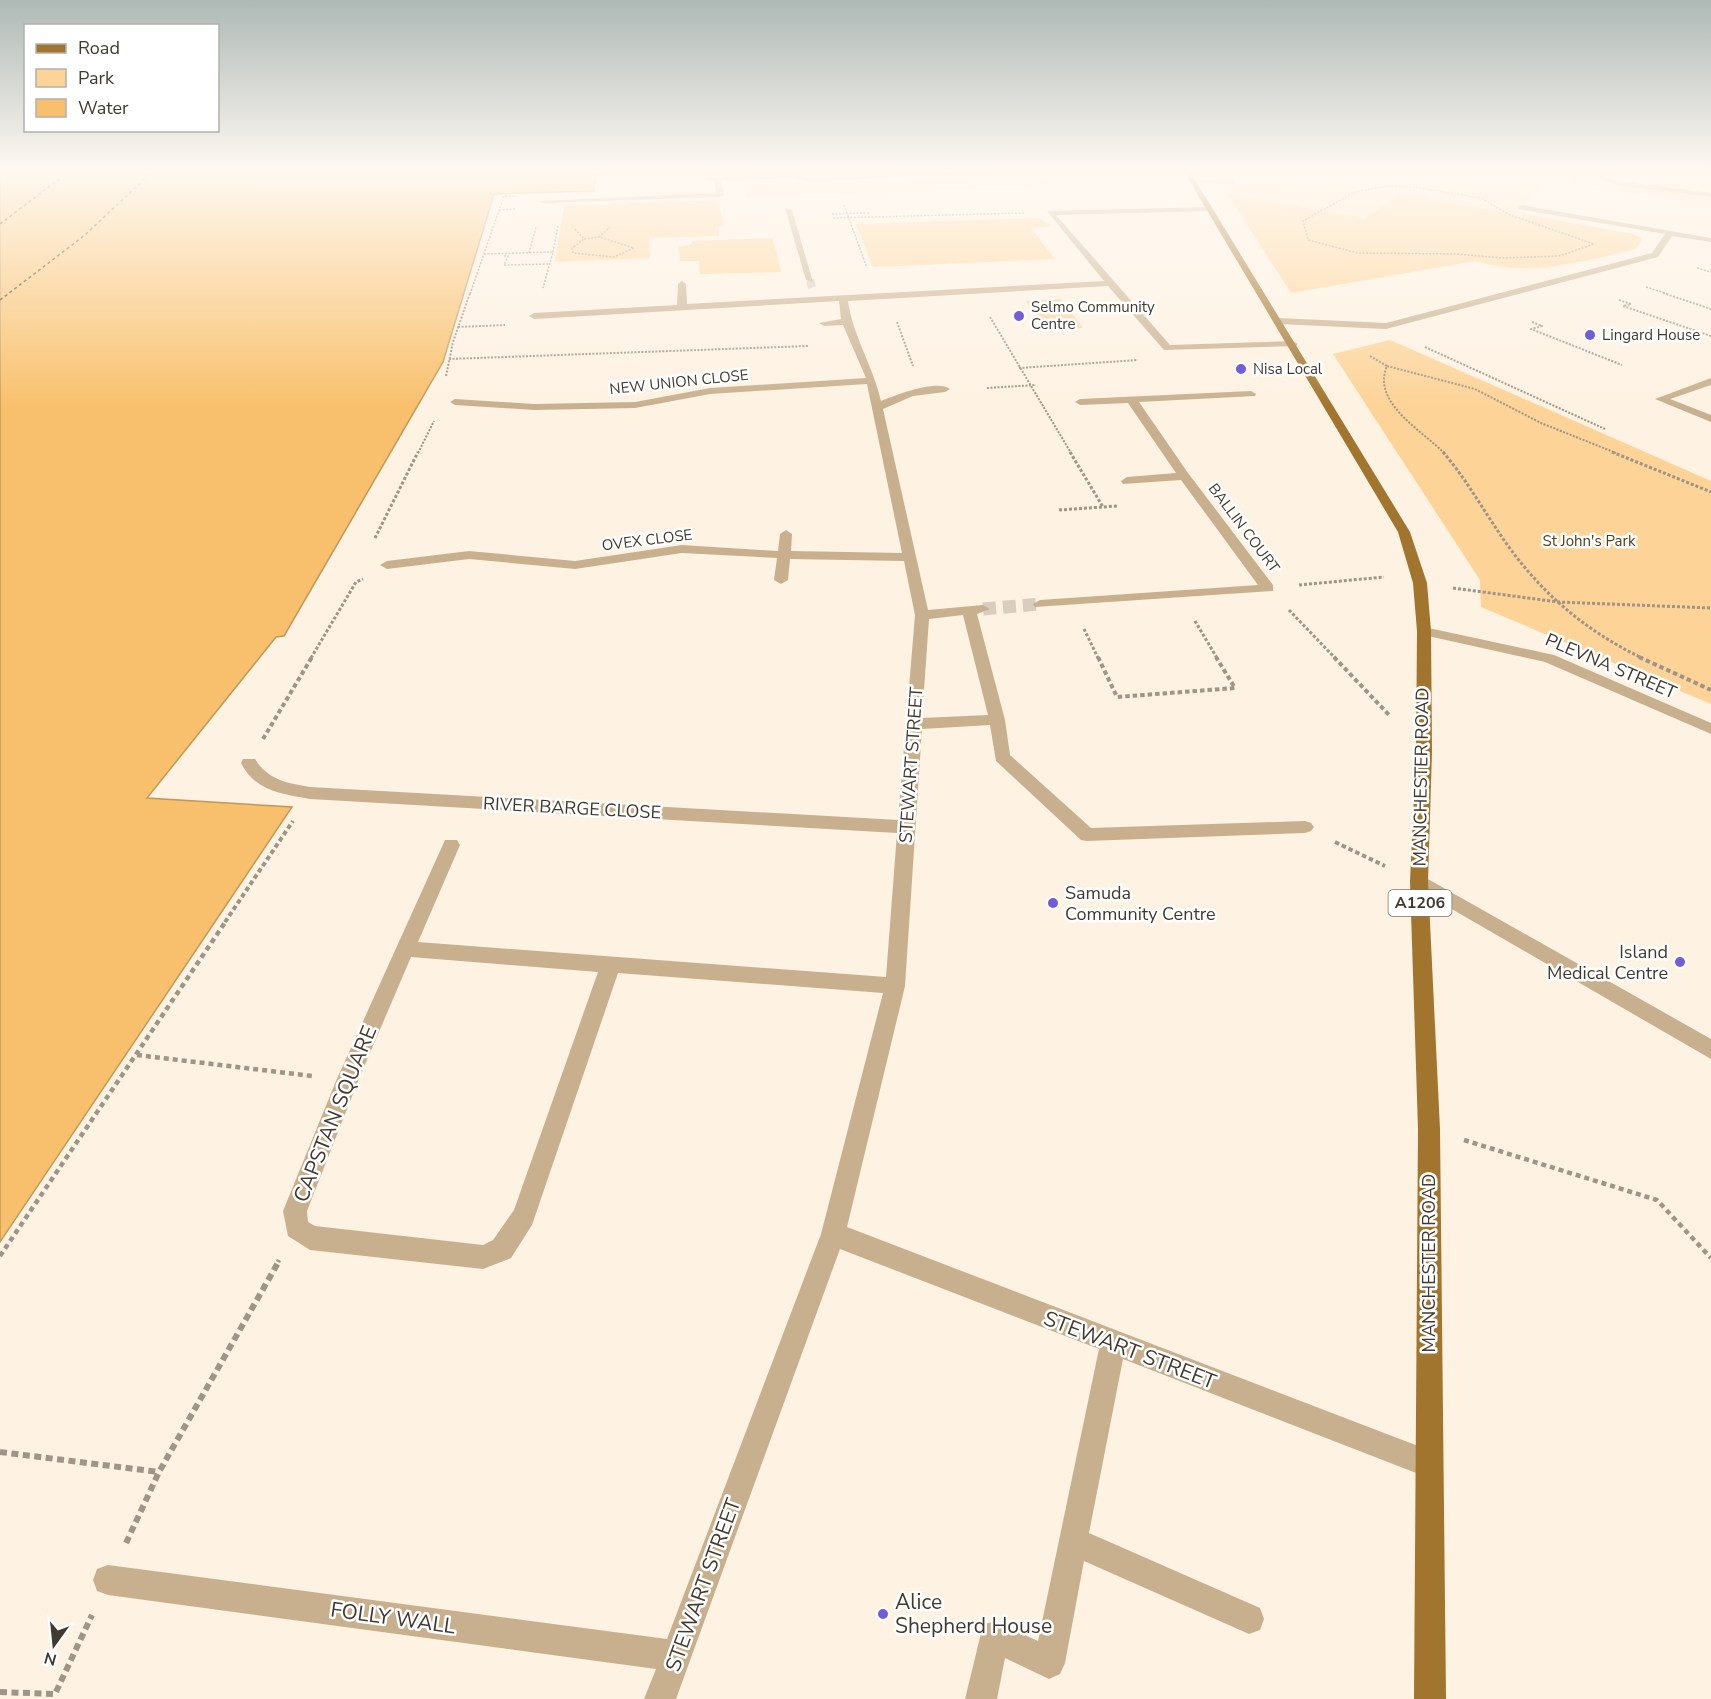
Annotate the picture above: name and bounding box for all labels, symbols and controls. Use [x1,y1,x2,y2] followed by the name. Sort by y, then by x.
[24,24,219,132] legend
[78,36,120,60] text: Road
[78,66,115,90] text: Park
[78,96,129,120] text: Water
[1031,297,1155,334] place label: Selmo Community Centre
[1012,309,1026,323] marker: Selmo Community Centre
[1602,325,1700,345] place label: Lingard House
[1583,328,1597,342] marker: Lingard House
[1253,359,1323,379] place label: Nisa Local
[1234,362,1248,376] marker: Nisa Local
[609,365,749,399] street label: NEW UNION CLOSE
[1204,479,1284,577] street label: BALLIN COURT
[601,525,693,555] street label: OVEX CLOSE
[1543,531,1636,551] park label: St John's Park
[1542,628,1680,705] street label: PLEVNA STREET
[894,686,928,844] street label: STEWART STREET
[1407,687,1435,867] street label: MANCHESTER ROAD
[482,791,662,825] street label: RIVER BARGE CLOSE
[1065,881,1216,926] place label: Samuda Community Centre
[1388,890,1452,916] road number: A1206
[1046,896,1060,910] marker: Samuda Community Centre
[1547,940,1668,985] place label: Island Medical Centre
[1673,955,1687,969] marker: Island Medical Centre
[287,1022,383,1206] street label: CAPSTAN SQUARE
[1417,1174,1441,1352] street label: MANCHESTER ROAD
[1040,1304,1221,1396] street label: STEWART STREET
[659,1494,747,1676] street label: STEWART STREET
[895,1588,1052,1640] place label: Alice Shepherd House
[329,1595,458,1641] street label: FOLLY WALL
[876,1607,890,1621] marker: Alice Shepherd House
[24,1615,84,1675] north arrow
[42,1646,59,1671] text: N

